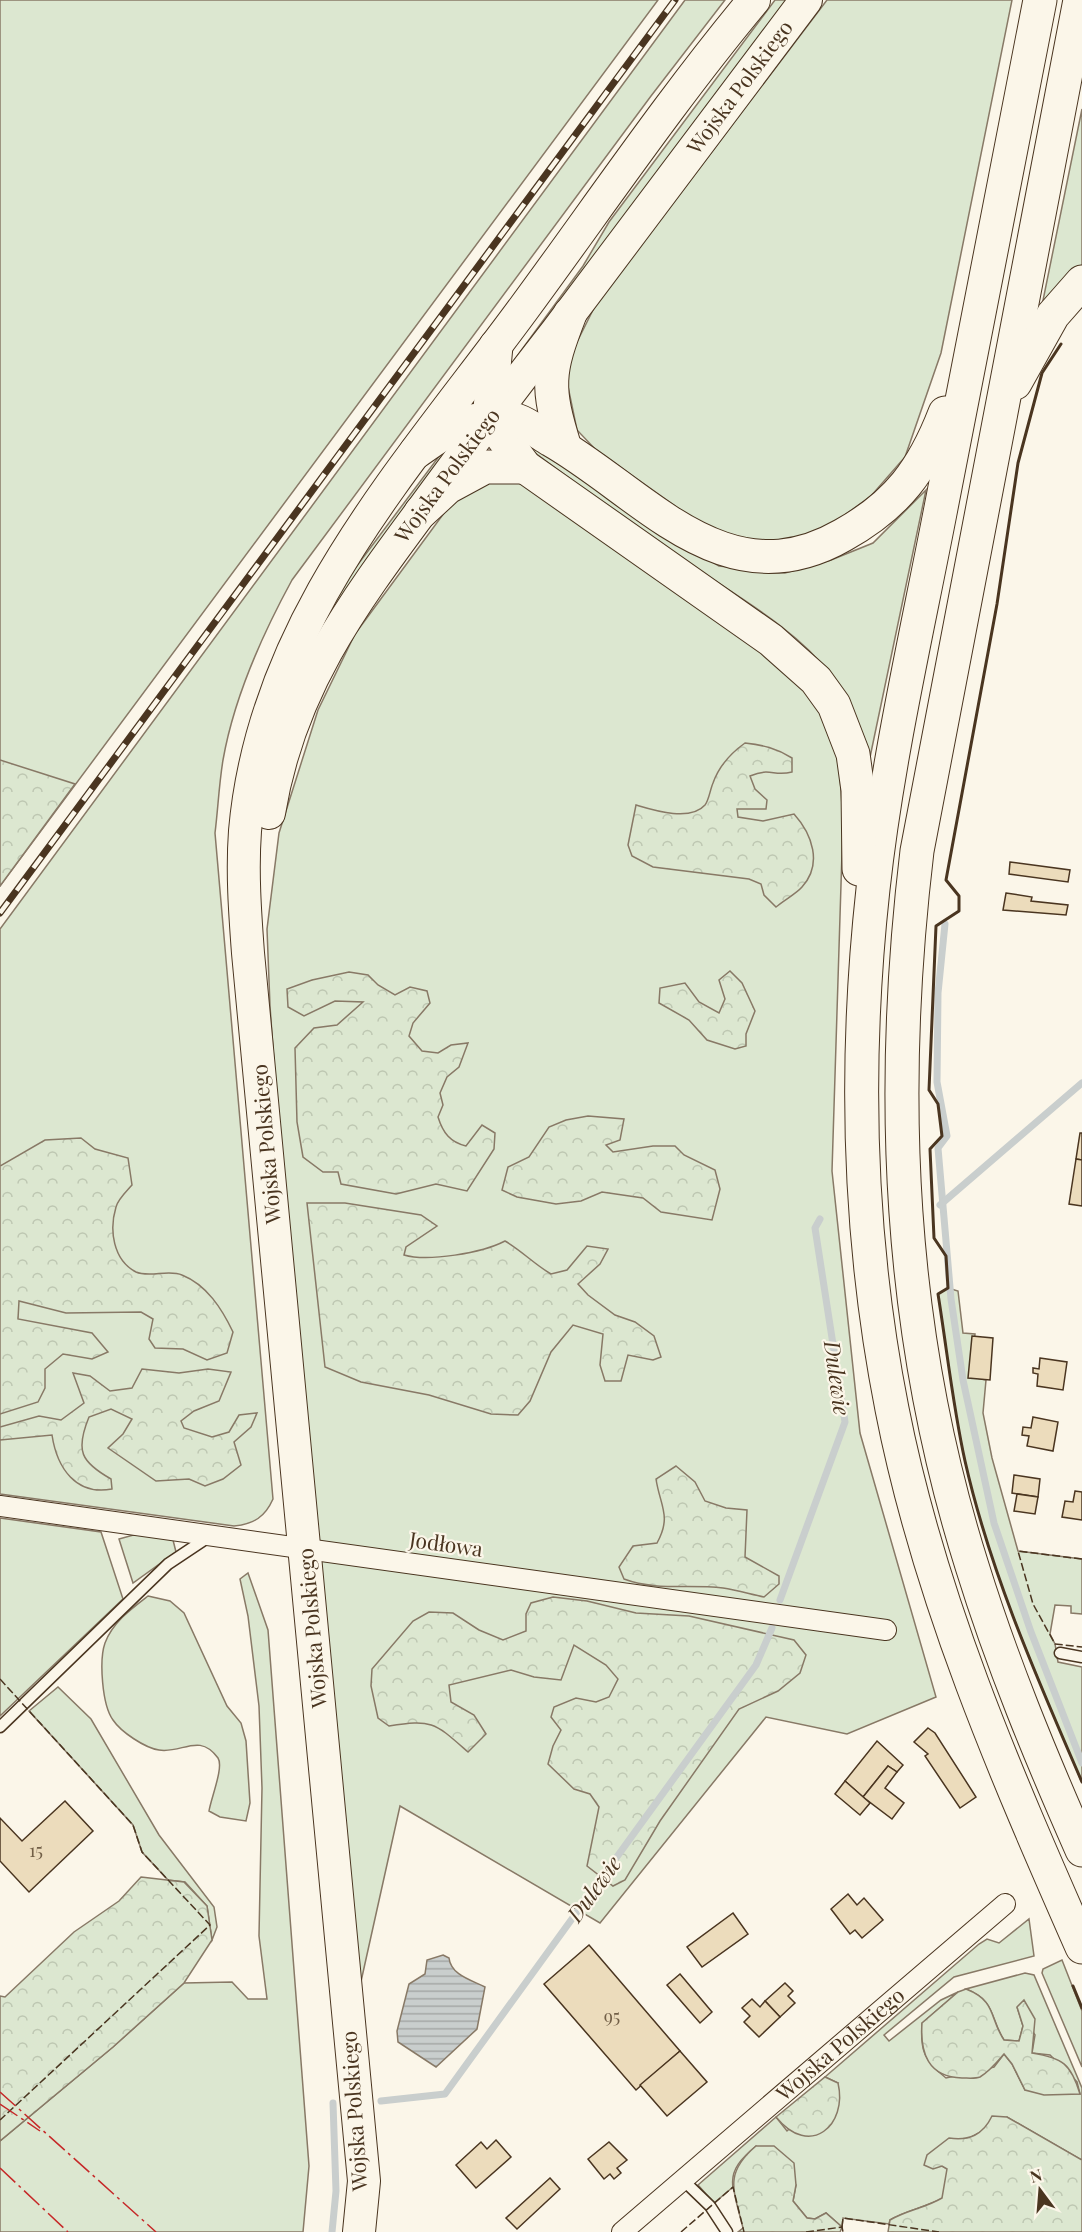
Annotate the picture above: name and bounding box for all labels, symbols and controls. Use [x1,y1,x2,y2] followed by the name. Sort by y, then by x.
[679,14,798,160] street label: Wojska Polskiego
[386,402,505,548] street label: Wojska Polskiego
[244,1063,286,1226] street label: Wojska Polskiego
[818,1338,858,1418] water label: Dulewie
[407,1524,485,1562] street label: Jodłowa
[290,1547,332,1710] street label: Wojska Polskiego
[29,1838,43,1862] house number: 15
[558,1849,628,1928] water label: Dulewie
[769,1980,909,2107] street label: Wojska Polskiego
[604,2004,620,2028] house number: 95
[333,2030,373,2193] street label: Wojska Polskiego
[1010,2160,1070,2220] north arrow
[1027,2163,1045,2187] text: N

